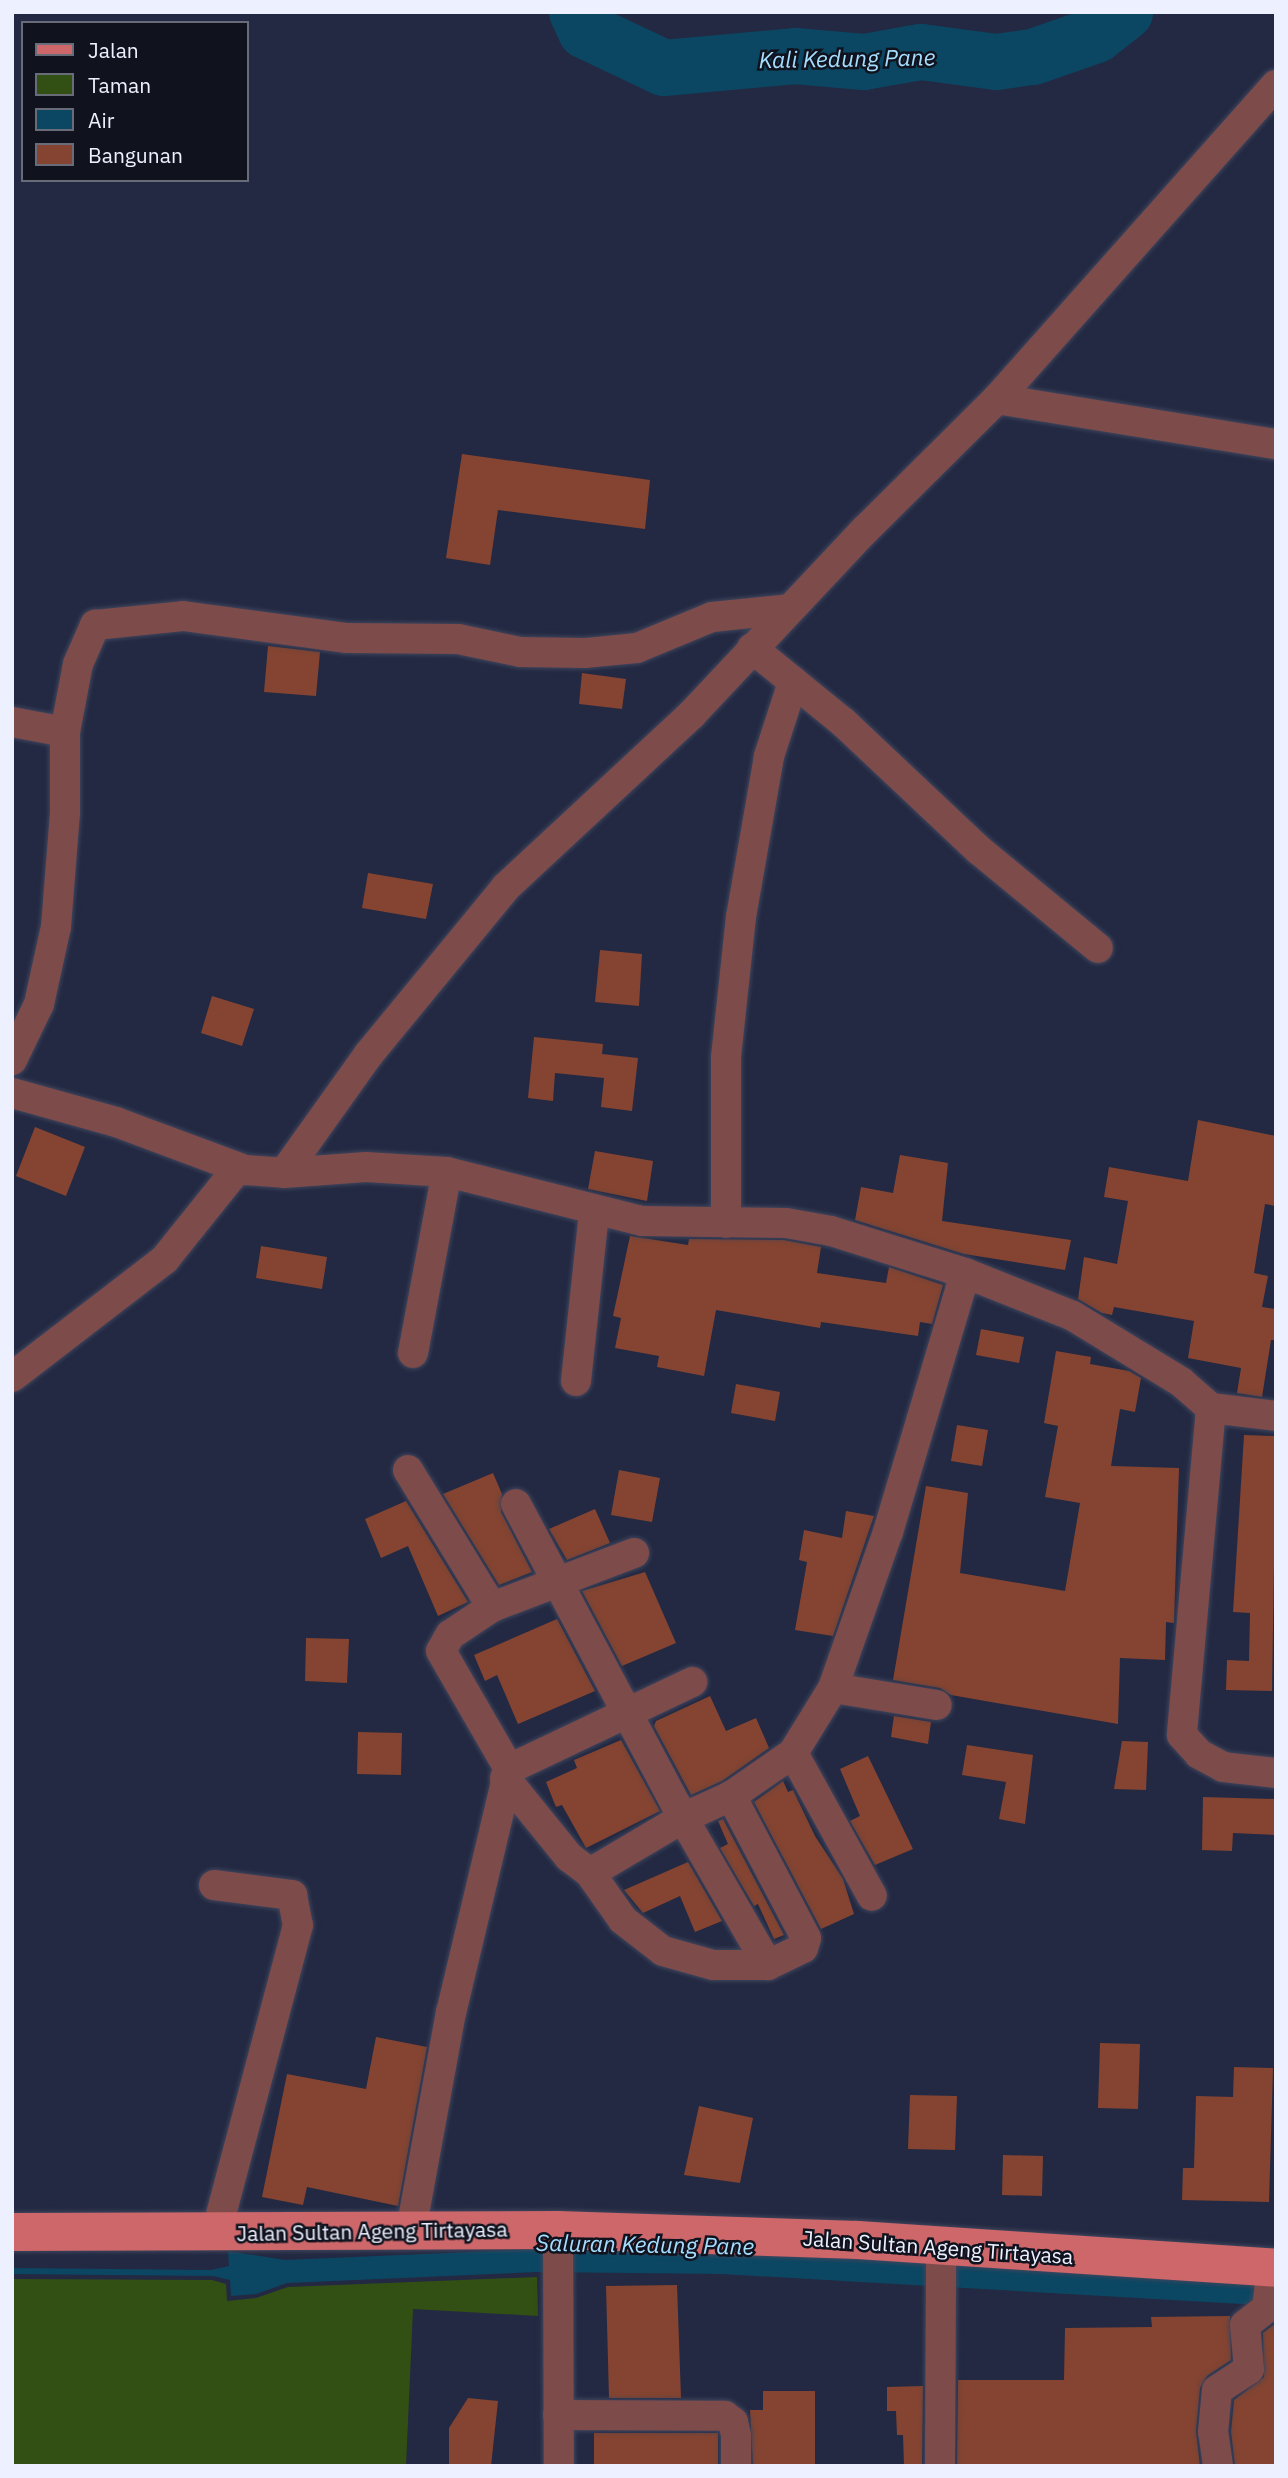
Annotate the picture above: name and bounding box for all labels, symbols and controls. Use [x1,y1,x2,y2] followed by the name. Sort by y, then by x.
[21,21,248,182] legend
[88,36,139,64] text: Jalan
[758,43,936,73] water label: Kali Kedung Pane
[88,71,151,99] text: Taman
[88,106,114,134] text: Air
[88,141,183,169] text: Bangunan
[236,2216,508,2246] street label: Jalan Sultan Ageng Tirtayasa
[802,2225,1074,2269] street label: Jalan Sultan Ageng Tirtayasa
[536,2228,754,2260] water label: Saluran Kedung Pane

